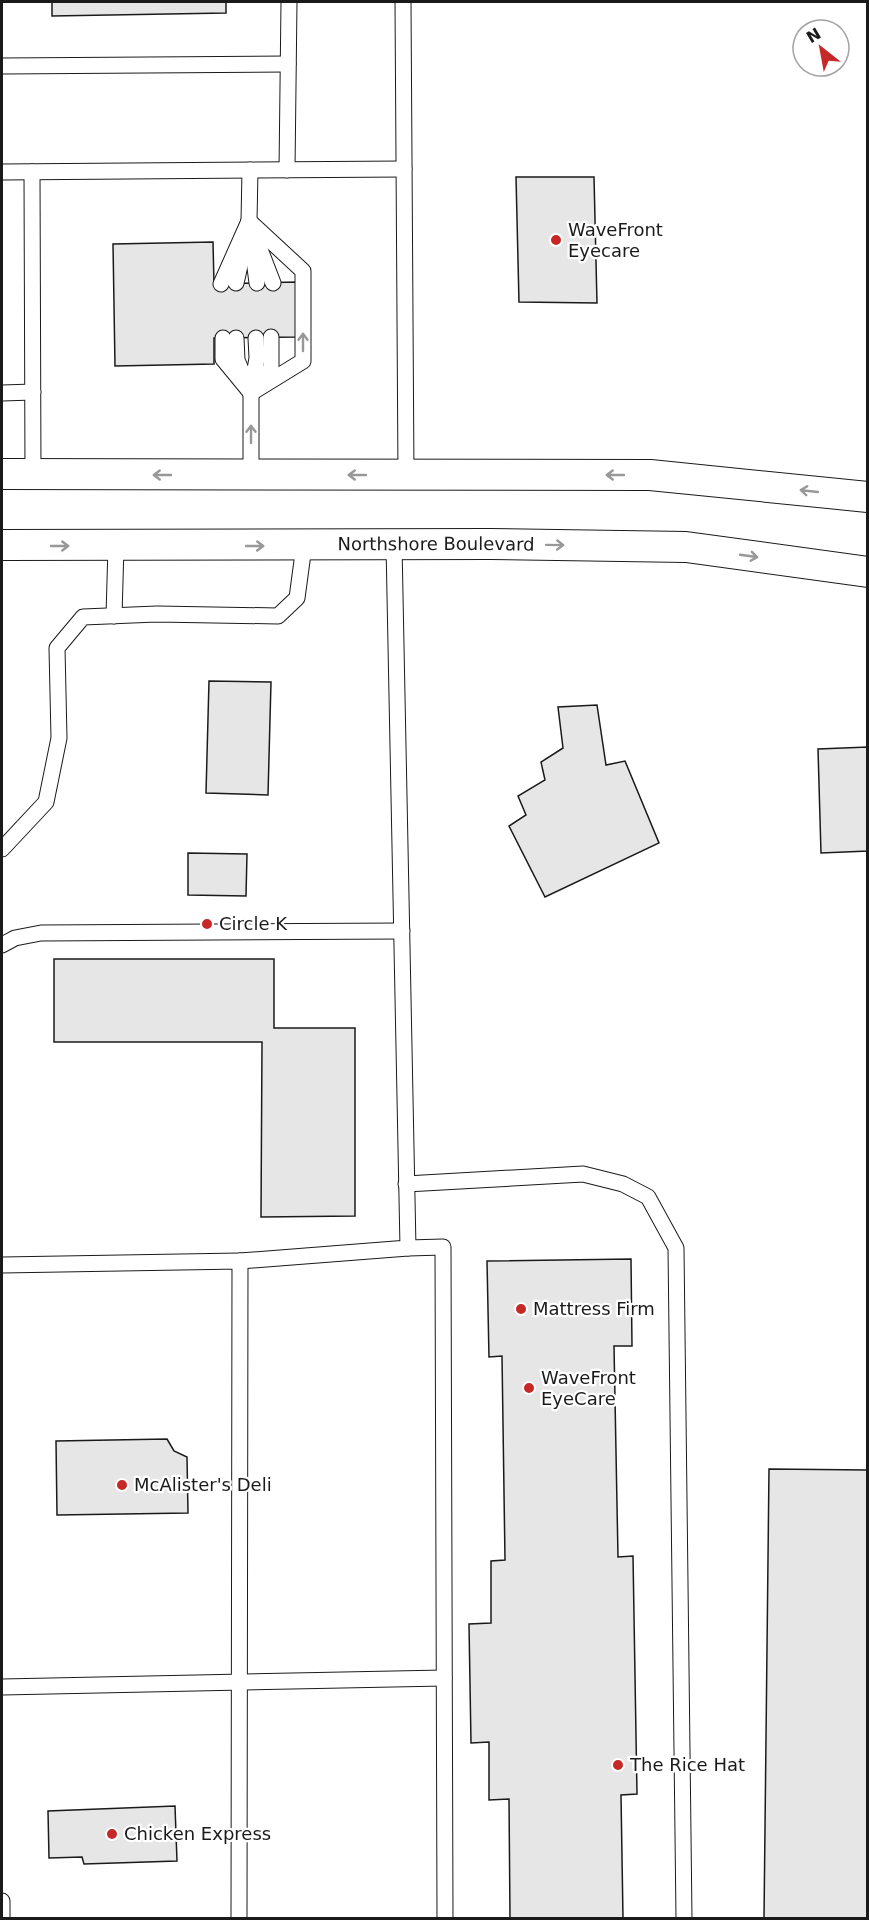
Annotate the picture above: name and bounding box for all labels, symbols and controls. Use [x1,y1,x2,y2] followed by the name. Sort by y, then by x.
[791,18,851,78] north arrow
[803,24,824,47] text: N
[568,219,663,261] place label: WaveFront Eyecare
[549,233,563,247] marker: WaveFront Eyecare
[297,332,309,352] one-way arrow
[245,424,257,444] one-way arrow
[153,469,173,481] one-way arrow
[348,469,368,481] one-way arrow
[606,469,626,481] one-way arrow
[800,485,820,496] one-way arrow
[337,533,535,555] street label: Northshore Boulevard
[544,539,564,551] one-way arrow
[49,540,69,552] one-way arrow
[244,540,264,552] one-way arrow
[739,550,759,561] one-way arrow
[219,913,288,934] place label: Circle K
[200,917,214,931] marker: Circle K
[533,1298,655,1319] place label: Mattress Firm
[514,1302,528,1316] marker: Mattress Firm
[541,1367,636,1409] place label: WaveFront EyeCare
[522,1381,536,1395] marker: WaveFront EyeCare
[134,1474,272,1495] place label: McAlister's Deli
[115,1478,129,1492] marker: McAlister's Deli
[629,1754,745,1775] place label: The Rice Hat
[611,1758,625,1772] marker: The Rice Hat
[124,1823,271,1844] place label: Chicken Express
[105,1827,119,1841] marker: Chicken Express

